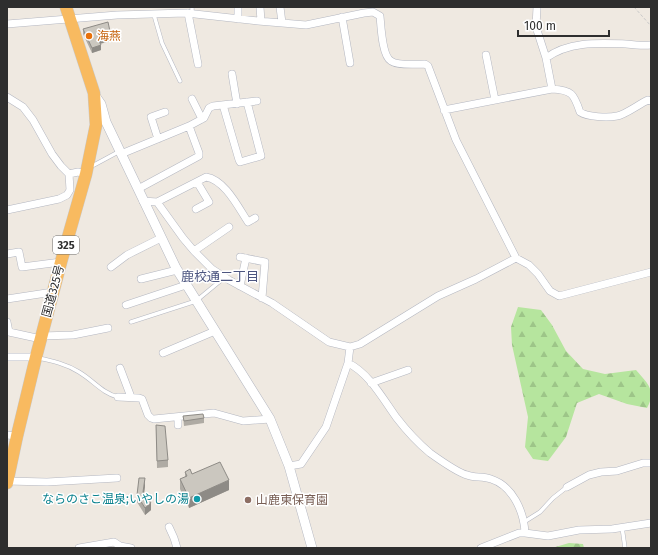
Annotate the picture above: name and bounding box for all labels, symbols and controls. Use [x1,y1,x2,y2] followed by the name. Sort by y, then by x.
[518,12,609,38] scale bar
[524,19,556,33] text: 100 m
[97,29,121,43] place label: 海燕
[84,31,94,41] marker: 海燕
[53,236,79,254] road number: 325
[39,263,67,319] street label: 国道325号
[181,269,259,284] district label: 鹿校通二丁目
[42,492,189,506] place label: ならのさこ温泉;いやしの湯
[256,493,328,507] place label: 山鹿東保育園
[192,494,202,504] marker: ならのさこ温泉;いやしの湯
[243,495,253,505] marker: 山鹿東保育園

